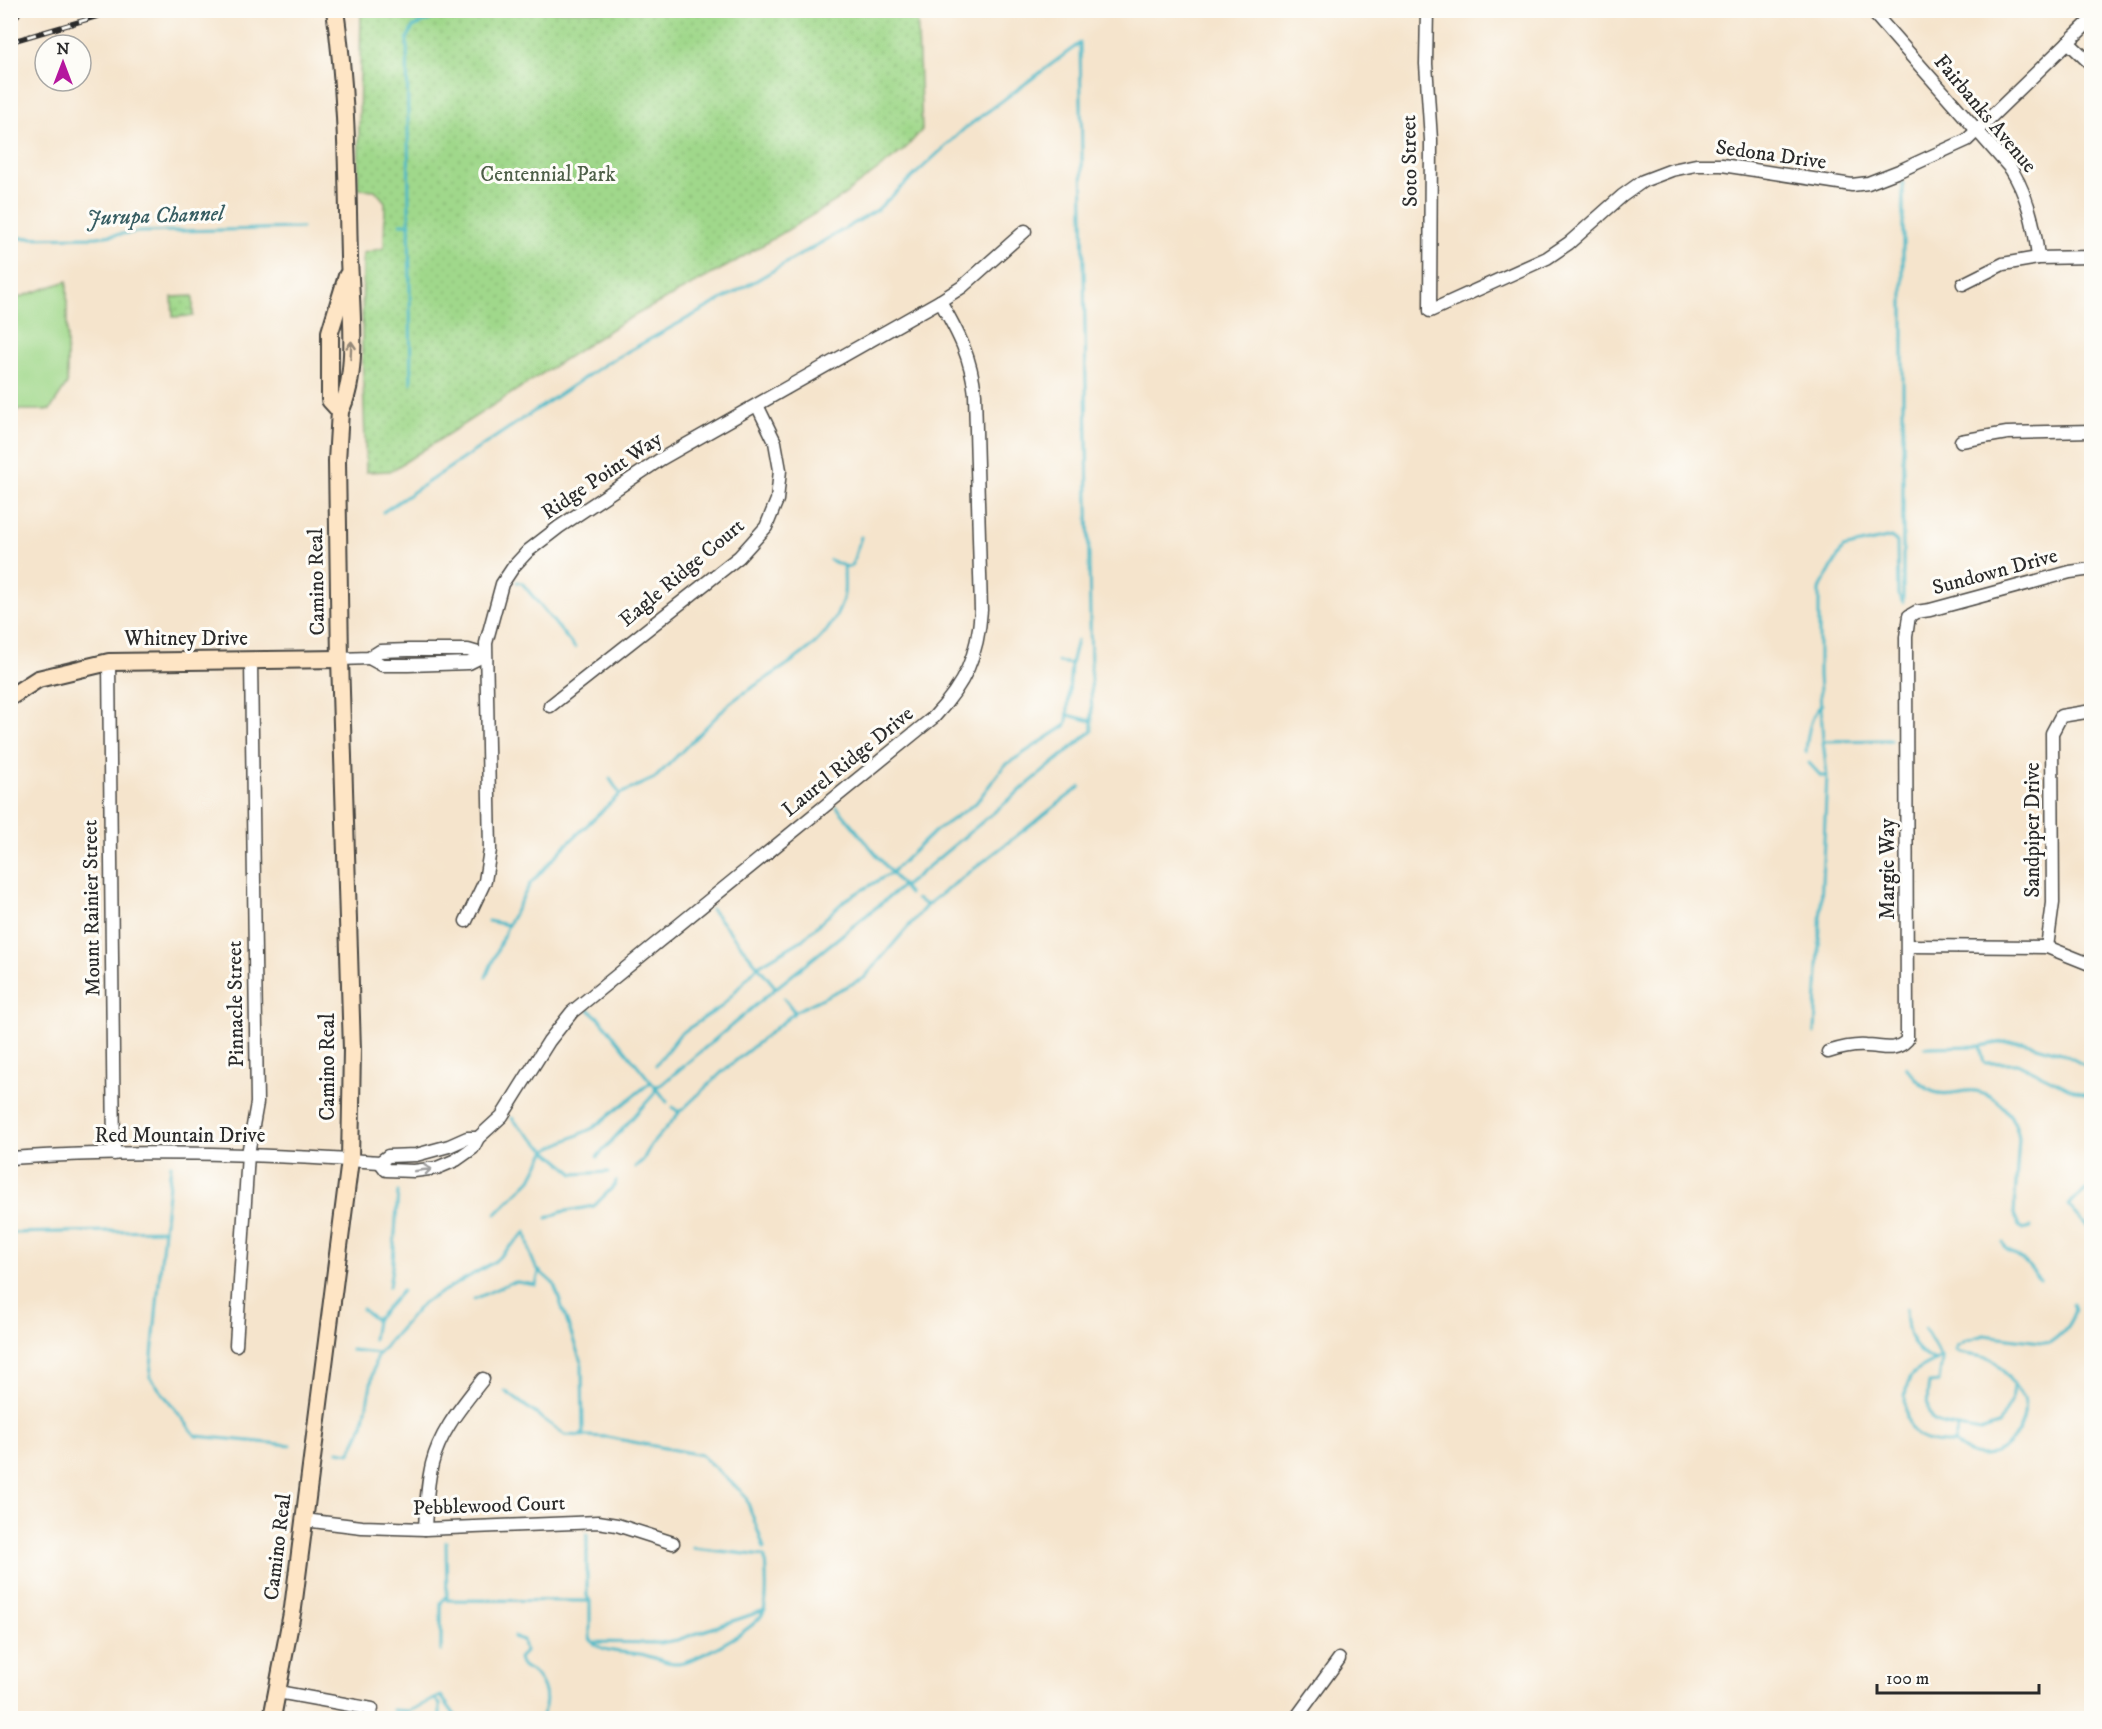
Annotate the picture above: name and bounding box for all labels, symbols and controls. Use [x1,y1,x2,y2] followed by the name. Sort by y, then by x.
[33,33,93,93] north arrow
[56,39,70,59] text: N
[1928,49,2042,179] street label: Fairbanks Avenue
[1396,114,1424,207] street label: Soto Street
[1714,134,1828,176] street label: Sedona Drive
[480,162,616,188] park label: Centennial Park
[86,200,226,232] water label: Jurupa Channel
[346,341,357,361] one-way arrow
[537,426,668,526] street label: Ridge Point Way
[614,513,750,633] street label: Eagle Ridge Court
[303,527,331,636] street label: Camino Real
[1930,543,2061,601] street label: Sundown Drive
[123,626,248,652] street label: Whitney Drive
[777,701,919,823] street label: Laurel Ridge Drive
[2020,762,2046,898] street label: Sandpiper Drive
[1875,817,1901,920] street label: Margie Way
[77,819,107,997] street label: Mount Rainier Street
[222,940,250,1068] street label: Pinnacle Street
[315,1013,341,1121] street label: Camino Real
[95,1123,266,1149] street label: Red Mountain Drive
[413,1164,433,1175] one-way arrow
[412,1490,566,1522] street label: Pebblewood Court
[259,1491,298,1602] street label: Camino Real
[1877,1657,2039,1695] scale bar
[1886,1668,1929,1690] text: 100 m

